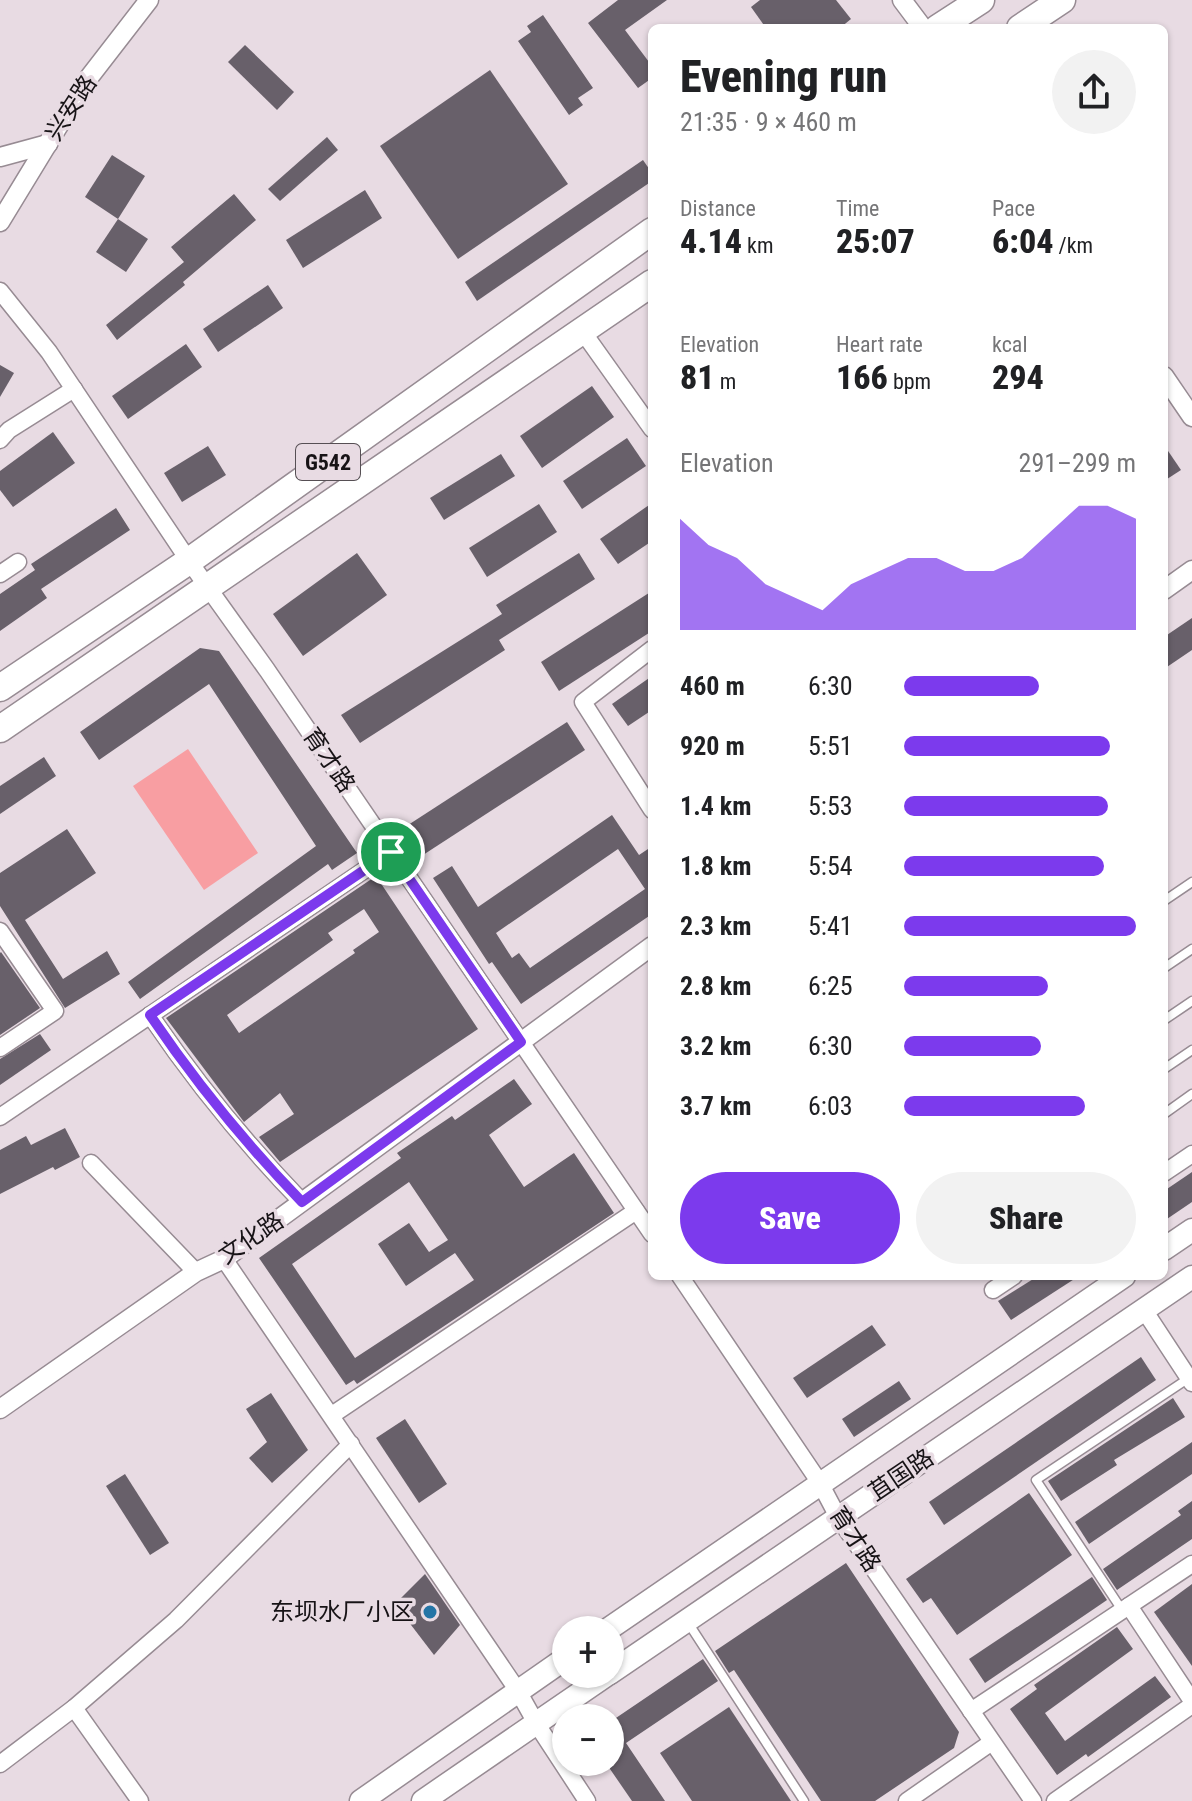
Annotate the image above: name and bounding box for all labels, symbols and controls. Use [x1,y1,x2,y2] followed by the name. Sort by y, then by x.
[1052,50,1136,134] button: share
[680,51,887,103] text: Evening run
[40,70,102,146] street label: 兴安路
[680,107,857,137] text: 21:35 · 9 × 460 m
[680,196,756,221] text: Distance
[836,196,879,221] text: Time
[992,196,1035,221] text: Pace
[680,221,742,261] text: 4.14
[836,221,915,261] text: 25:07
[992,221,1053,261] text: 6:04
[742,233,773,258] text: km
[1053,233,1093,258] text: /km
[680,332,759,357] text: Elevation
[836,332,923,357] text: Heart rate
[992,332,1027,357] text: kcal
[680,357,715,397] text: 81
[836,357,888,397] text: 166
[992,357,1044,397] text: 294
[715,369,736,394] text: m
[888,369,931,394] text: bpm
[296,444,360,480] road number: G542
[680,448,774,478] text: Elevation
[1019,448,1136,478] text: 291–299 m
[680,671,745,701] text: 460 m
[808,671,853,701] text: 6:30
[297,722,361,798] street label: 育才路
[680,731,745,761] text: 920 m
[808,731,853,761] text: 5:51
[680,791,752,821] text: 1.4 km
[808,791,853,821] text: 5:53
[357,818,425,886] pin
[369,830,413,874] icon: arrive
[680,851,752,881] text: 1.8 km
[808,851,853,881] text: 5:54
[680,911,752,941] text: 2.3 km
[808,911,853,941] text: 5:41
[680,971,752,1001] text: 2.8 km
[808,971,853,1001] text: 6:25
[680,1031,752,1061] text: 3.2 km
[808,1031,853,1061] text: 6:30
[680,1091,752,1121] text: 3.7 km
[808,1091,853,1121] text: 6:03
[680,1172,900,1264] button: Save
[916,1172,1136,1264] button: Share
[213,1206,289,1270] street label: 文化路
[863,1443,939,1507] street label: 苴国路
[824,1501,886,1577] street label: 育才路
[270,1598,414,1626] place label: 东坝水厂小区
[421,1603,439,1621] marker: 东坝水厂小区
[552,1616,624,1776] map controls
[552,1616,624,1688] button: +
[552,1704,624,1776] button: −

